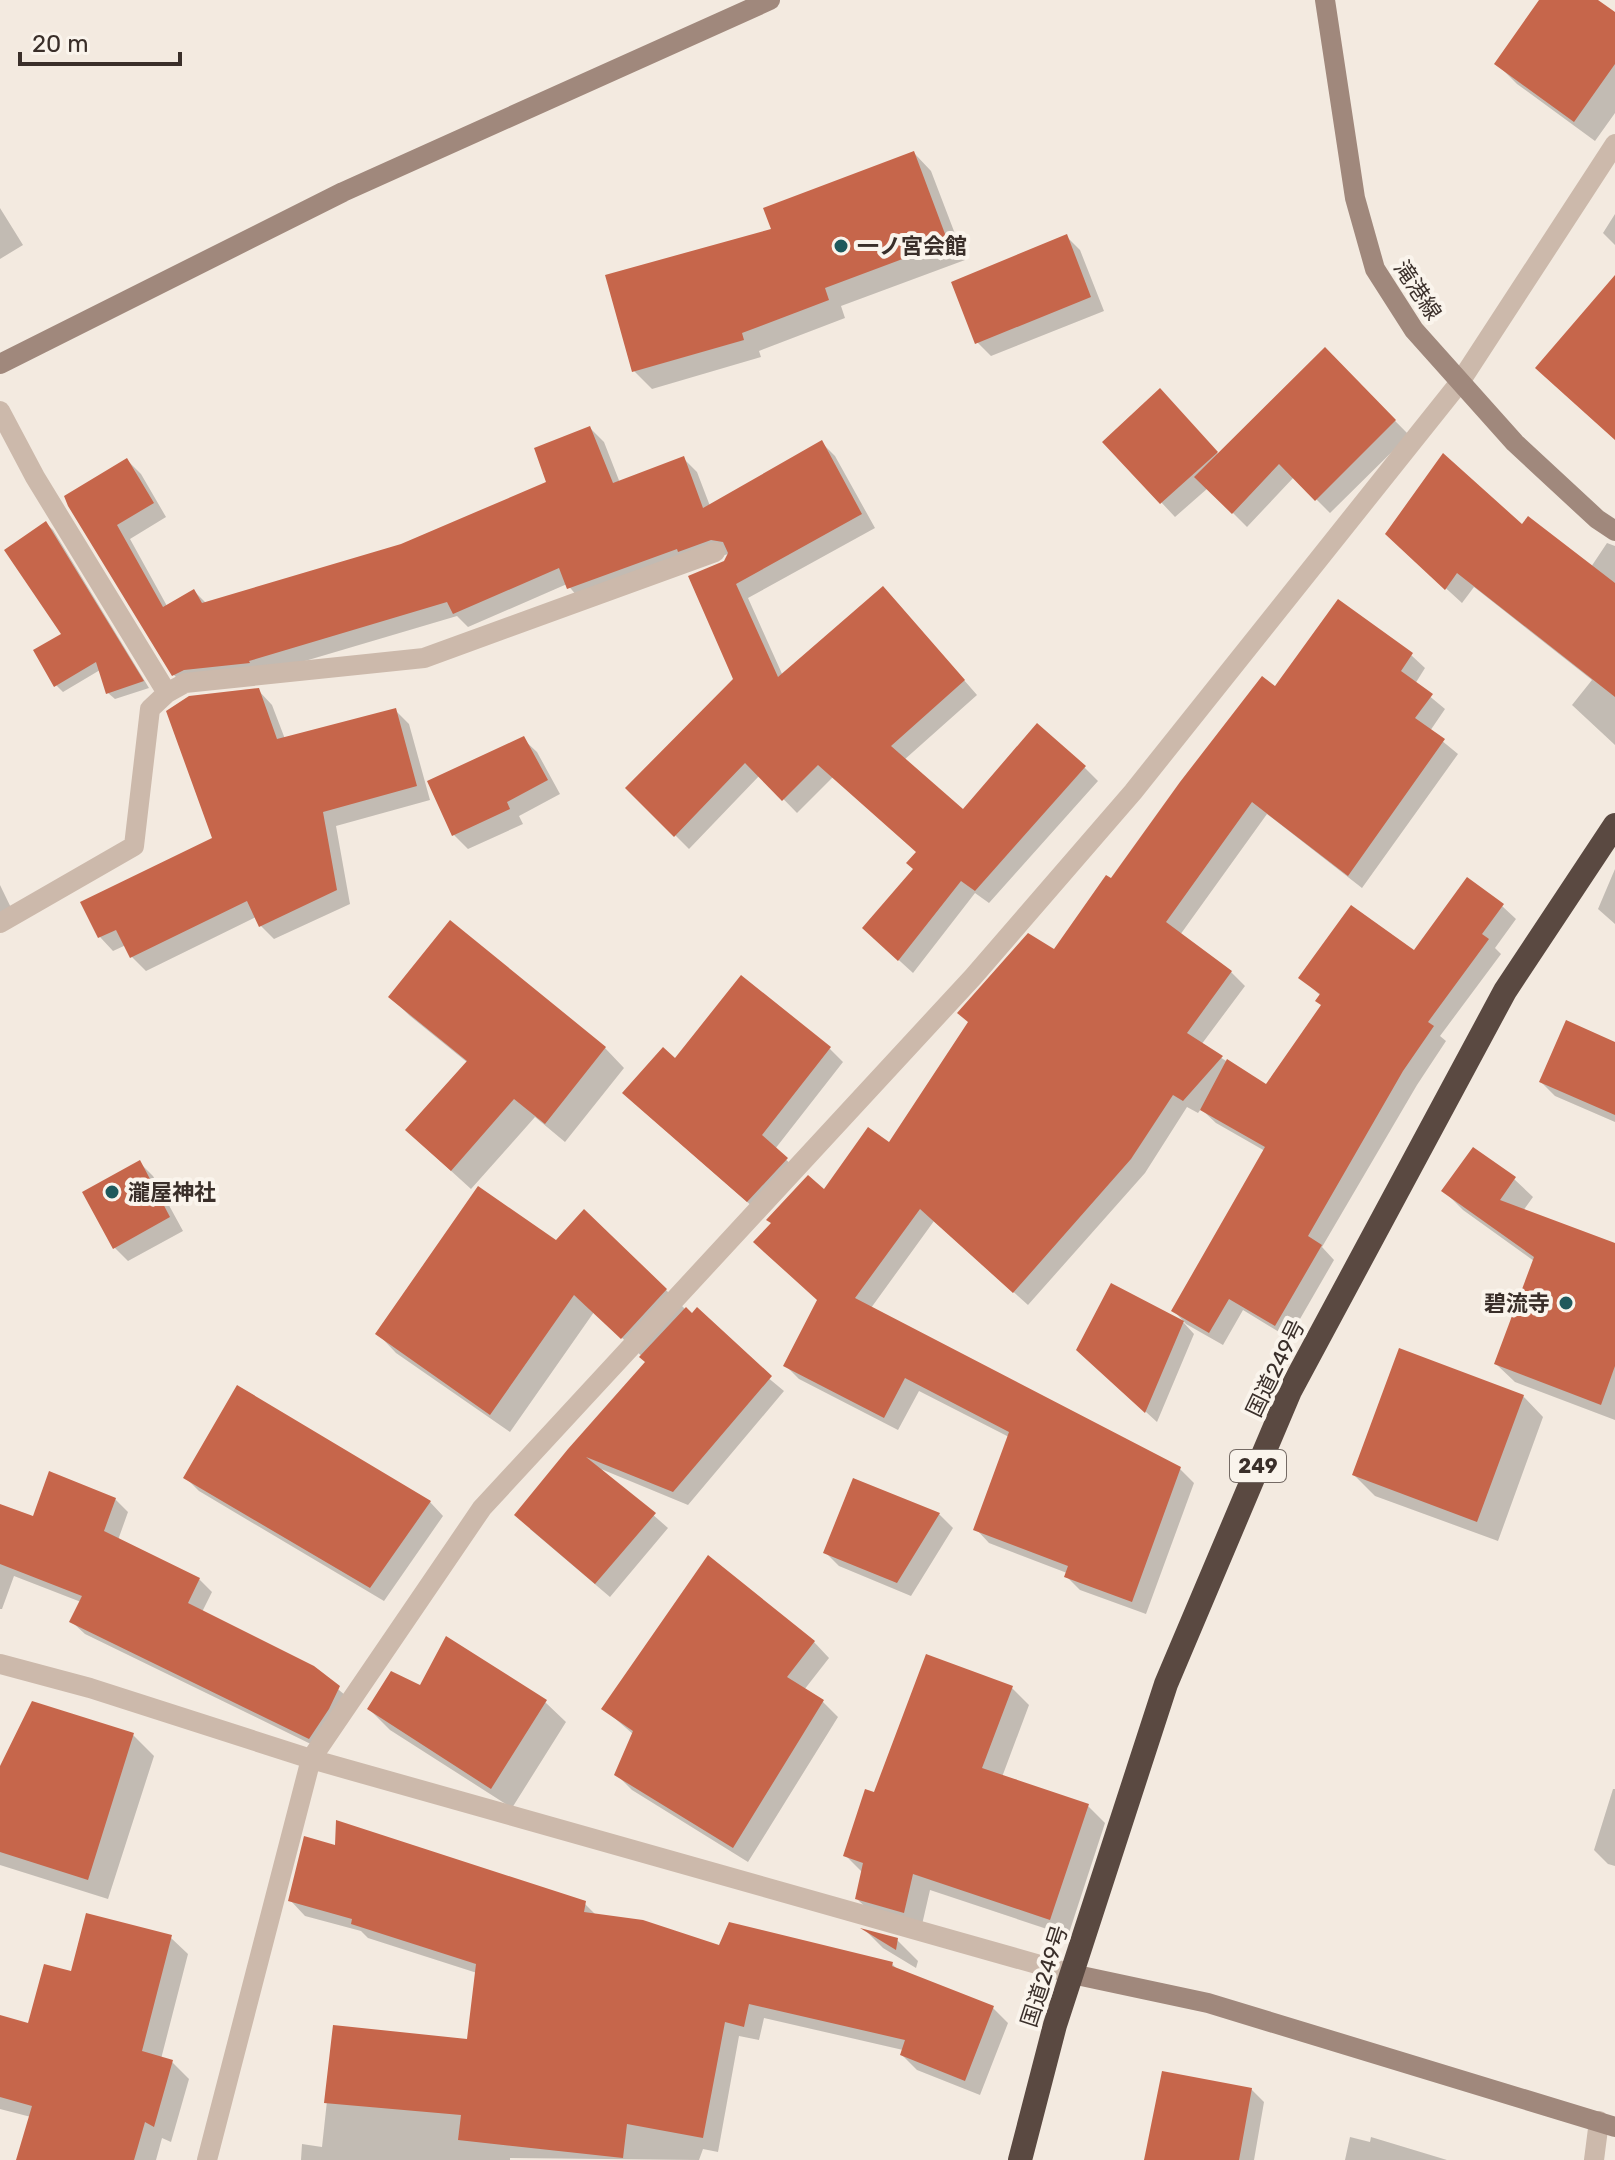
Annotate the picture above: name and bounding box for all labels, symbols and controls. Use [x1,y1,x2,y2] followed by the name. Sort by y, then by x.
[20,16,180,66] scale bar
[32,30,89,58] text: 20 m
[857,233,967,260] place label: 一ノ宮会館
[832,237,850,255] marker: 一ノ宮会館
[1388,255,1447,325] street label: 滝港線
[128,1179,216,1206] place label: 瀧屋神社
[103,1183,121,1201] marker: 瀧屋神社
[1484,1290,1550,1317] place label: 碧流寺
[1557,1294,1575,1312] marker: 碧流寺
[1240,1315,1311,1421] street label: 国道249号
[1230,1450,1286,1482] road number: 249
[1015,1922,1074,2030] street label: 国道249号

